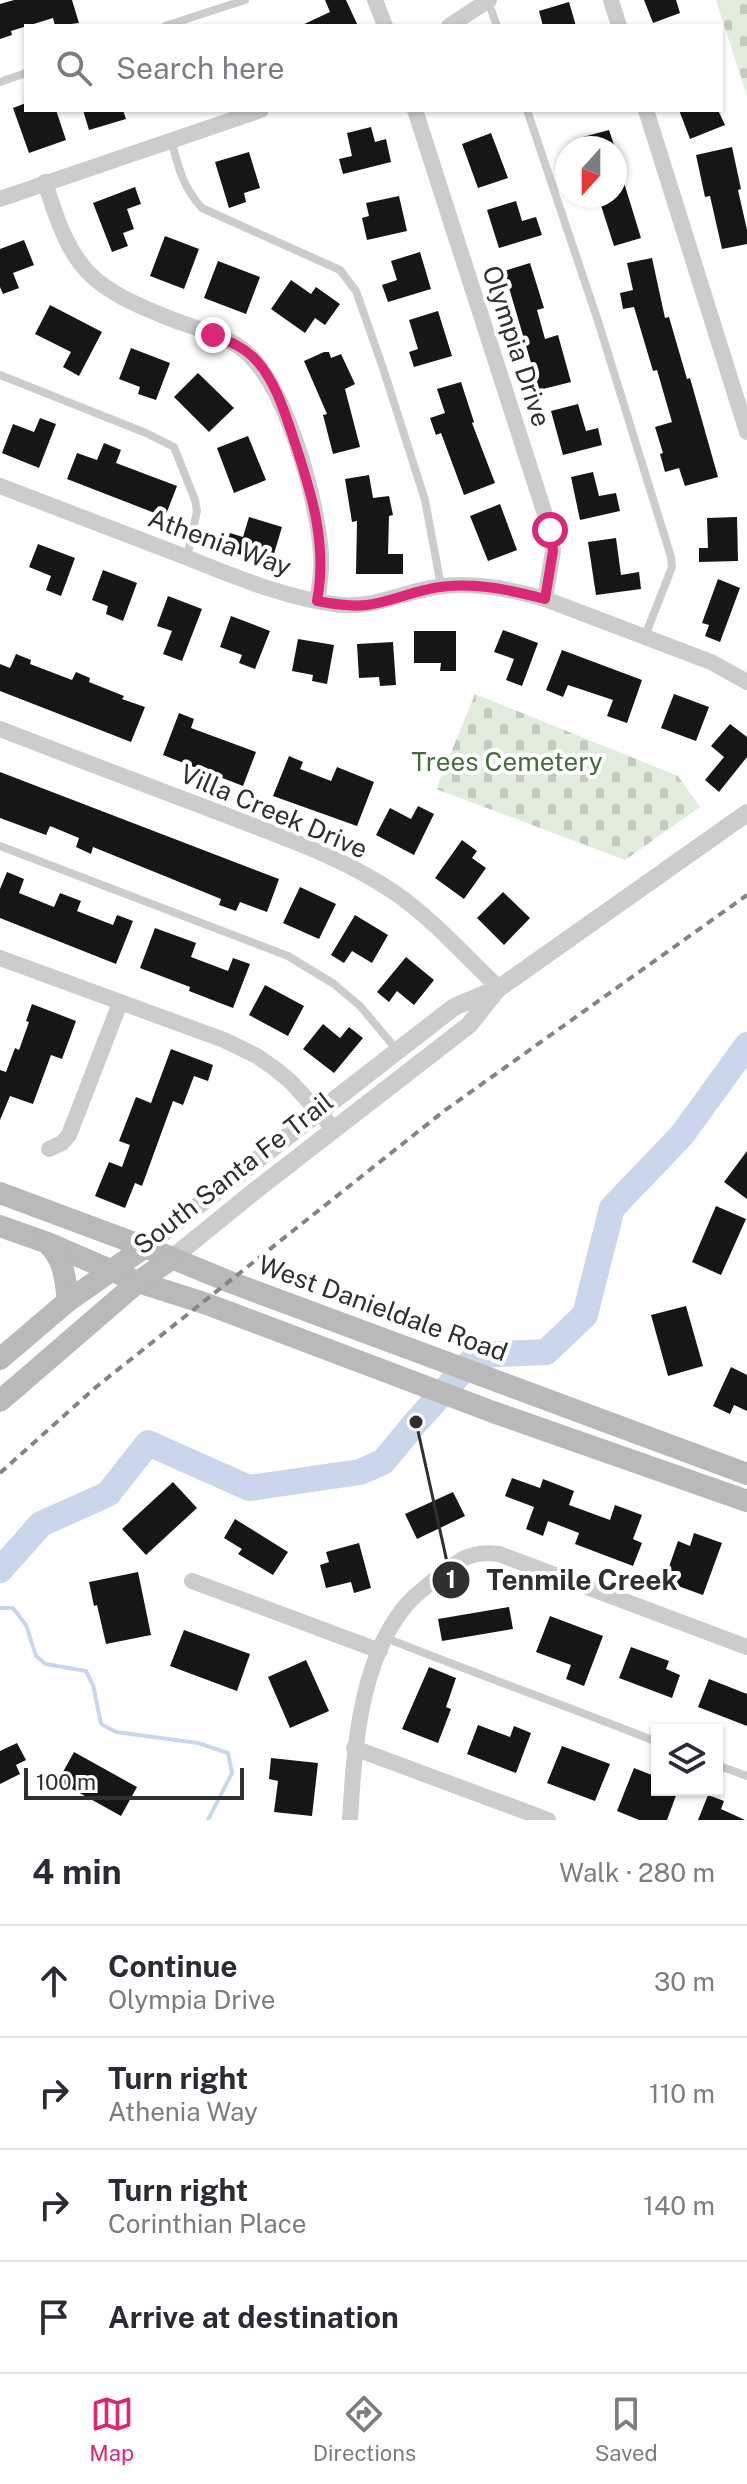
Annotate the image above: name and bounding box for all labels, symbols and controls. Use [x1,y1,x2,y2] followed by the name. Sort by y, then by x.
[24,24,723,112] search box
[52,46,96,90] icon: search
[116,50,284,86] text: Search here
[555,136,627,208] north arrow
[476,262,558,430] street label: Olympia Drive
[195,317,231,353] route end
[144,502,296,582] street label: Athenia Way
[532,512,568,548] route start
[411,746,603,777] park label: Trees Cemetery
[176,758,372,864] street label: Villa Creek Drive
[127,1086,339,1260] street label: South Santa Fe Trail
[254,1248,512,1368] street label: West Danieldale Road
[431,1554,694,1606] callout: Tenmile Creek
[486,1563,678,1596] text: Tenmile Creek
[446,1565,456,1593] text: 1
[651,1724,723,1796] map controls
[651,1724,723,1796] button: layers
[24,1764,244,1800] scale bar
[36,1769,96,1795] text: 100 m
[32,1852,122,1892] text: 4 min
[559,1857,715,1888] text: Walk · 280 m
[108,1948,238,1984] text: Continue
[32,1959,76,2003] icon: ahead
[654,1966,715,1997] text: 30 m
[108,1984,276,2015] text: Olympia Drive
[108,2060,248,2096] text: Turn right
[32,2071,76,2115] icon: right
[649,2078,715,2109] text: 110 m
[108,2096,258,2127] text: Athenia Way
[108,2172,248,2208] text: Turn right
[32,2183,76,2227] icon: right
[643,2190,715,2221] text: 140 m
[108,2208,306,2239] text: Corinthian Place
[32,2295,76,2339] icon: arrive
[108,2299,399,2335] text: Arrive at destination
[89,2392,134,2466] tab: Map
[313,2392,416,2466] tab: Directions
[595,2392,658,2466] tab: Saved

